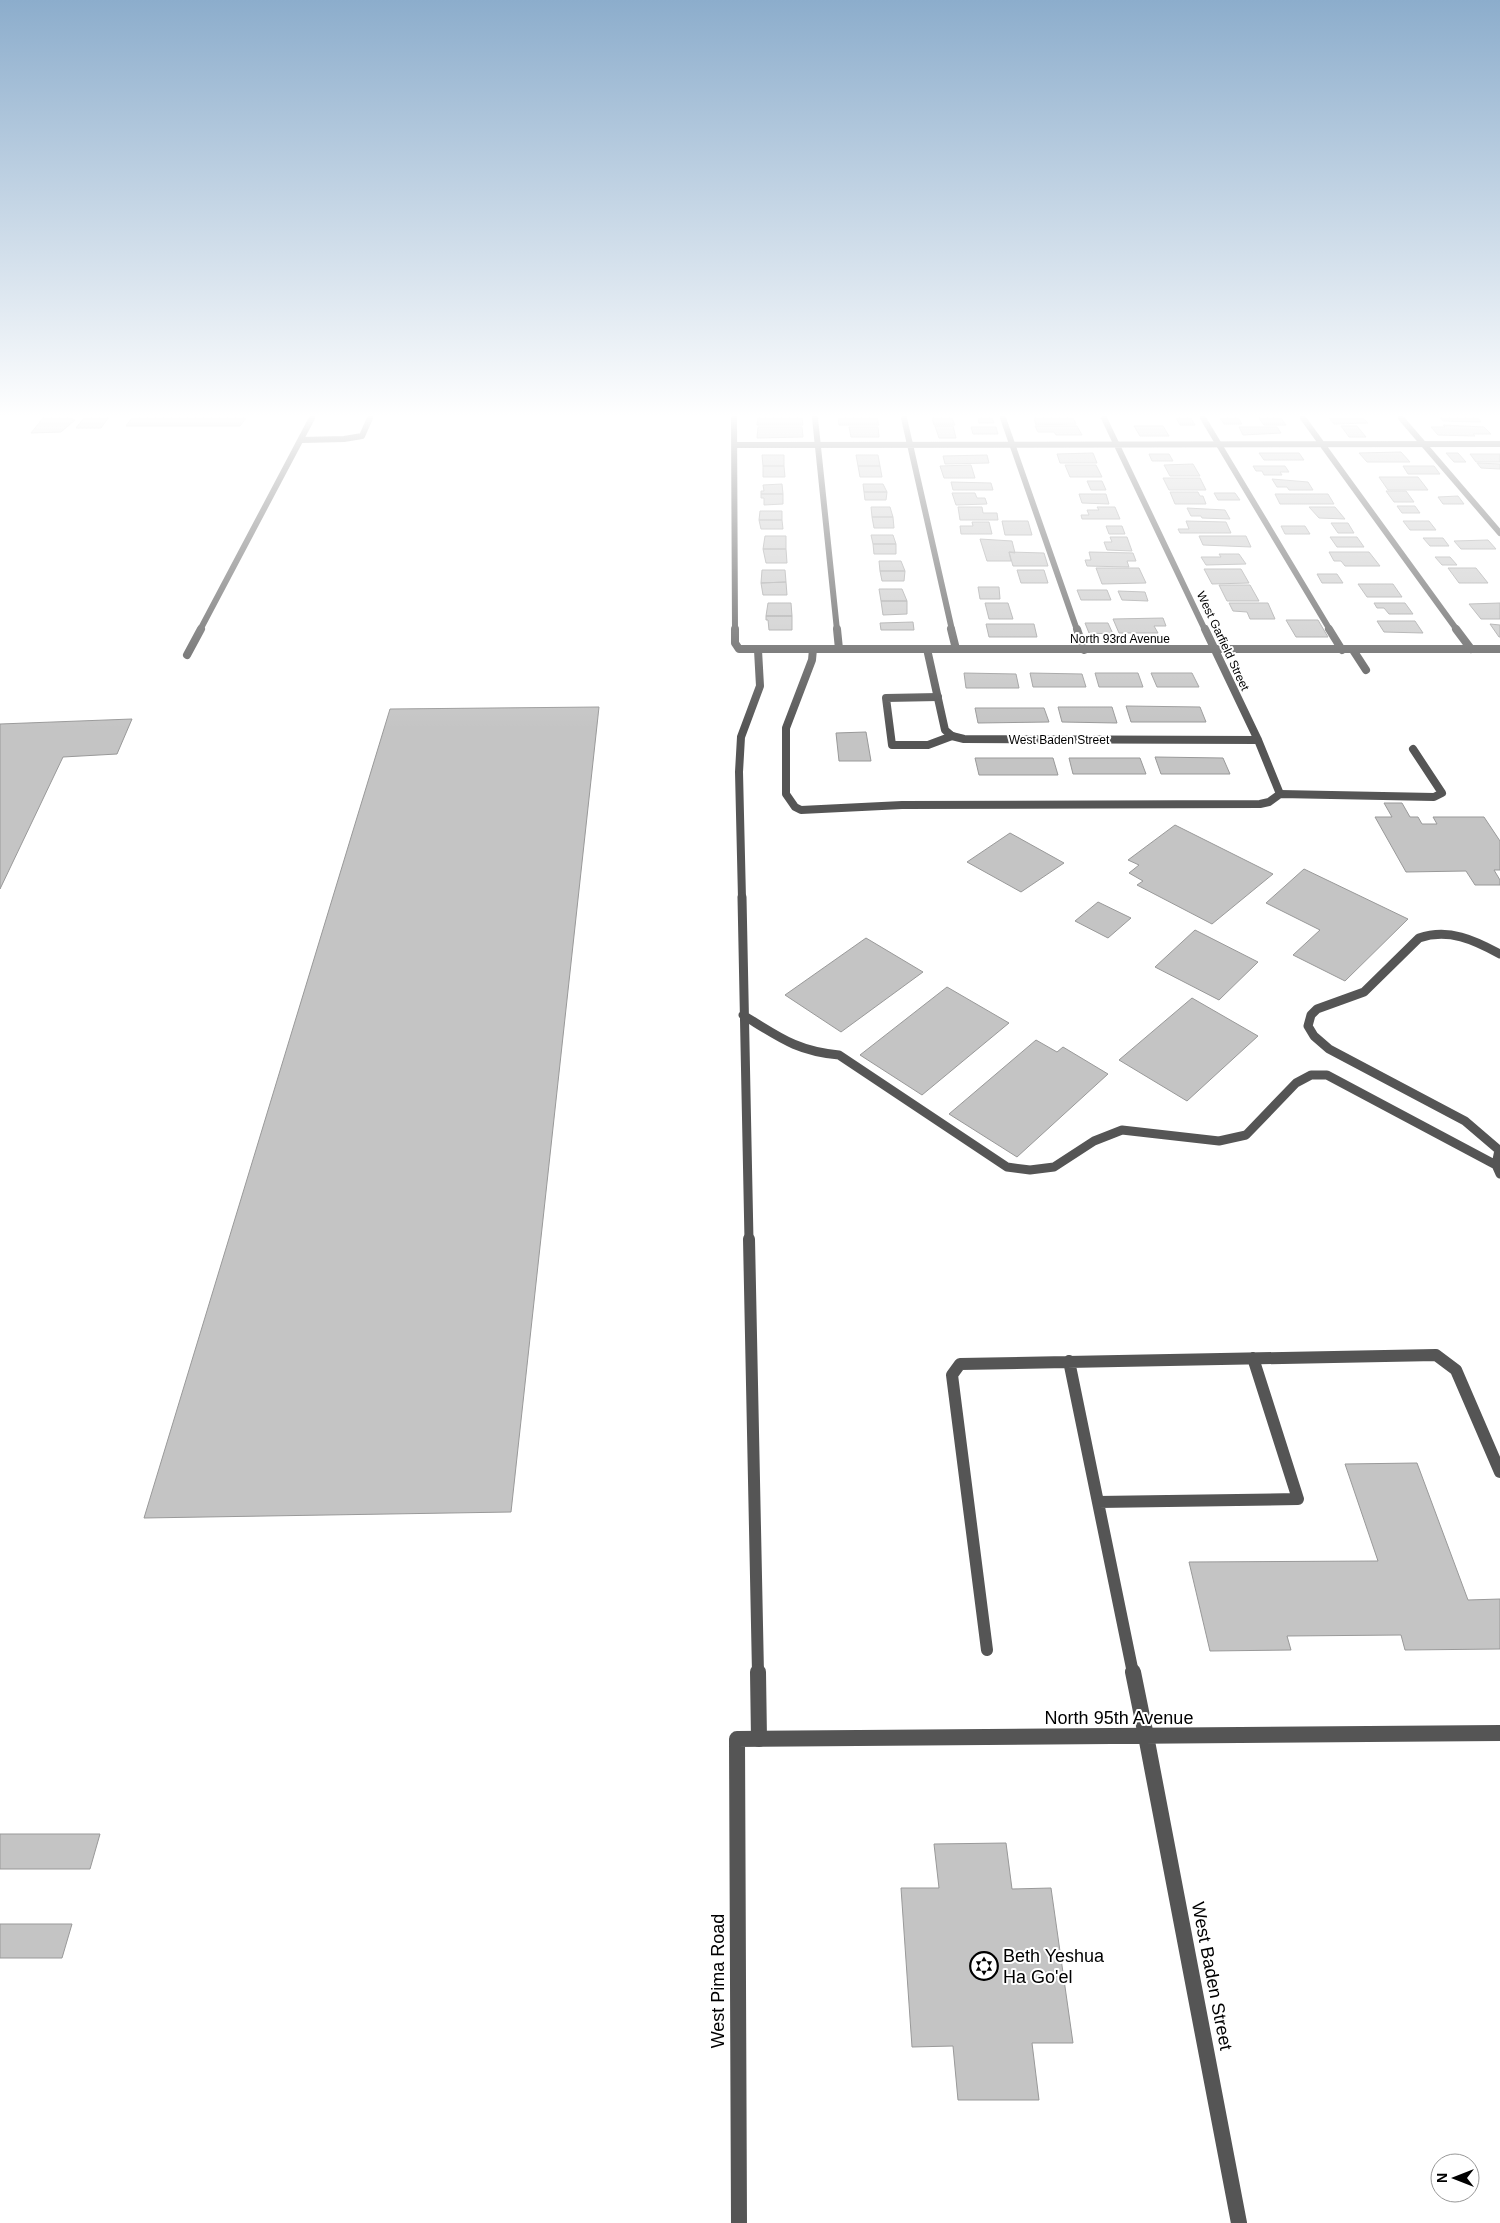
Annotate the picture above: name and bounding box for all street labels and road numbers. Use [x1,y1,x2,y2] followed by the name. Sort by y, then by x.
[1194,589,1252,693] street label: West Garfield Street
[1070,632,1170,646] street label: North 93rd Avenue
[1009,733,1110,747] street label: West Baden Street
[1045,1708,1193,1728] street label: North 95th Avenue
[1188,1900,1236,2052] street label: West Baden Street
[708,1914,728,2048] street label: West Pima Road

